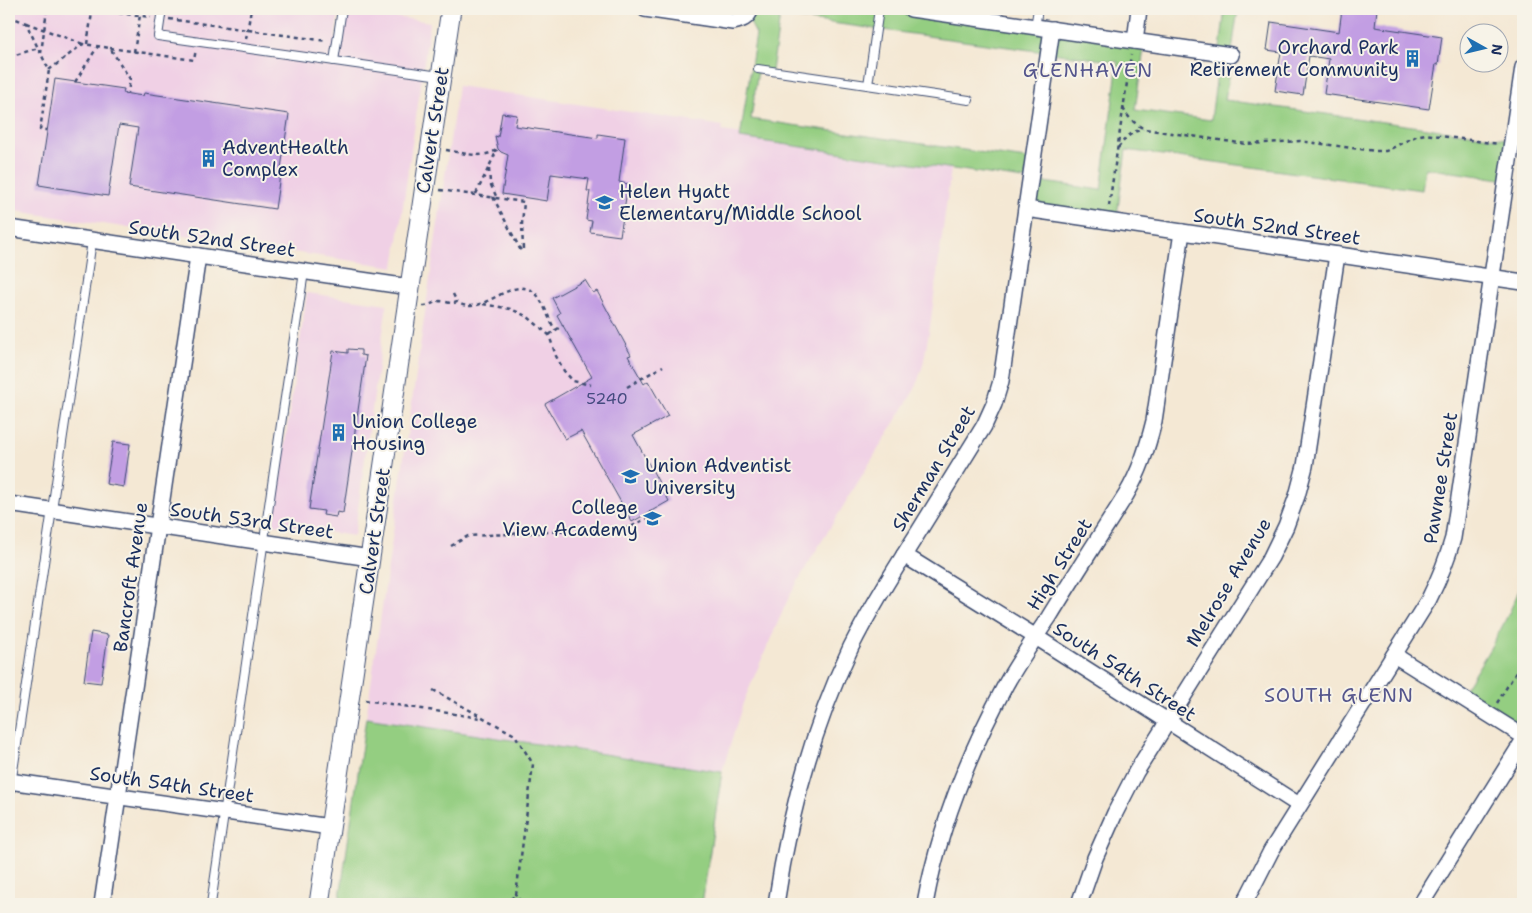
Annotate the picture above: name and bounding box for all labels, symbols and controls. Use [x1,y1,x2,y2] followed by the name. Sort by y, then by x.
[1460,22,1510,72] north arrow
[1190,35,1399,82] place label: Orchard Park Retirement Community
[1487,43,1507,57] text: N
[1403,48,1423,68] building icon: Orchard Park Retirement Community
[1023,57,1153,83] district label: GLENHAVEN
[410,65,455,195] street label: Calvert Street
[222,135,349,182] place label: AdventHealth Complex
[198,148,218,168] building icon: AdventHealth Complex
[619,179,862,226] place label: Helen Hyatt Elementary/Middle School
[595,192,615,212] school or university icon: Helen Hyatt Elementary/Middle School
[1192,202,1362,251] street label: South 52nd Street
[127,214,297,263] street label: South 52nd Street
[586,388,628,409] house number: 5240
[886,401,981,536] street label: Sherman Street
[352,409,477,456] place label: Union College Housing
[1418,410,1463,546] street label: Pawnee Street
[328,422,348,442] building icon: Union College Housing
[645,453,792,500] place label: Union Adventist University
[353,466,396,596] street label: Calvert Street
[621,466,641,486] school or university icon: Union Adventist University
[502,495,638,542] place label: College View Academy
[168,497,335,544] street label: South 53rd Street
[108,500,153,654] street label: Bancroft Avenue
[642,508,662,528] school or university icon: College View Academy
[1021,513,1098,615] street label: High Street
[1180,513,1277,652] street label: Melrose Avenue
[1048,616,1201,727] street label: South 54th Street
[1264,682,1414,708] district label: SOUTH GLENN
[88,761,256,808] street label: South 54th Street

